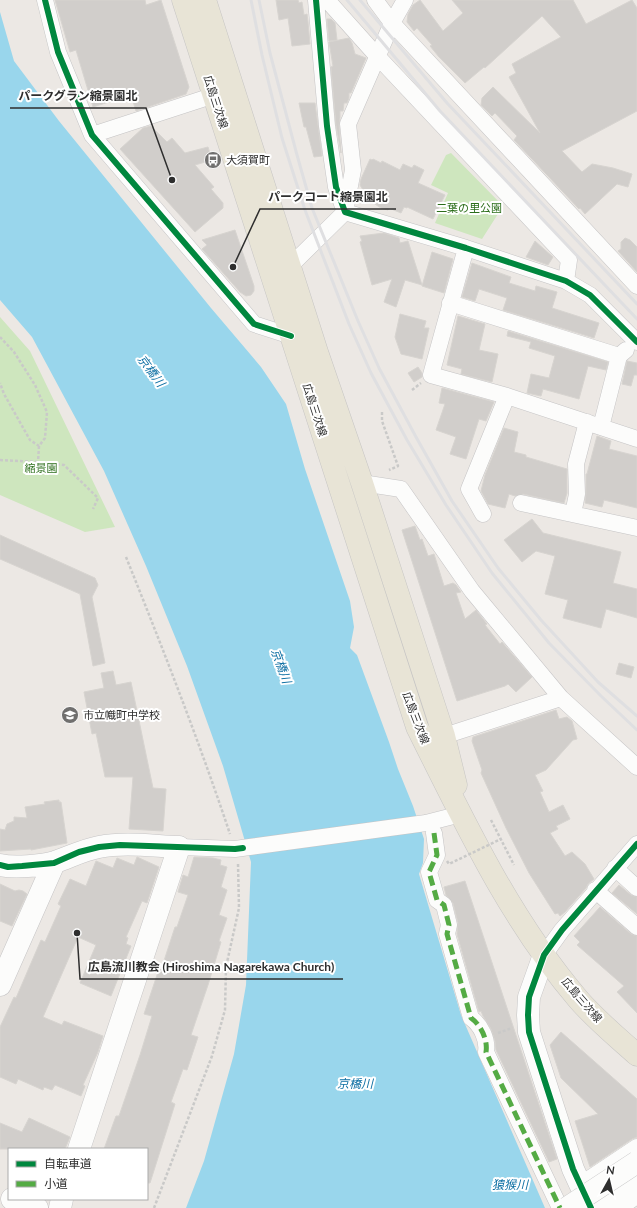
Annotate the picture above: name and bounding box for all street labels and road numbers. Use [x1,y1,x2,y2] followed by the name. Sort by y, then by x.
[202,74,231,130] street label: 広島三次線
[301,382,330,438] street label: 広島三次線
[401,690,432,746] street label: 広島三次線
[559,975,605,1025] street label: 広島三次線

